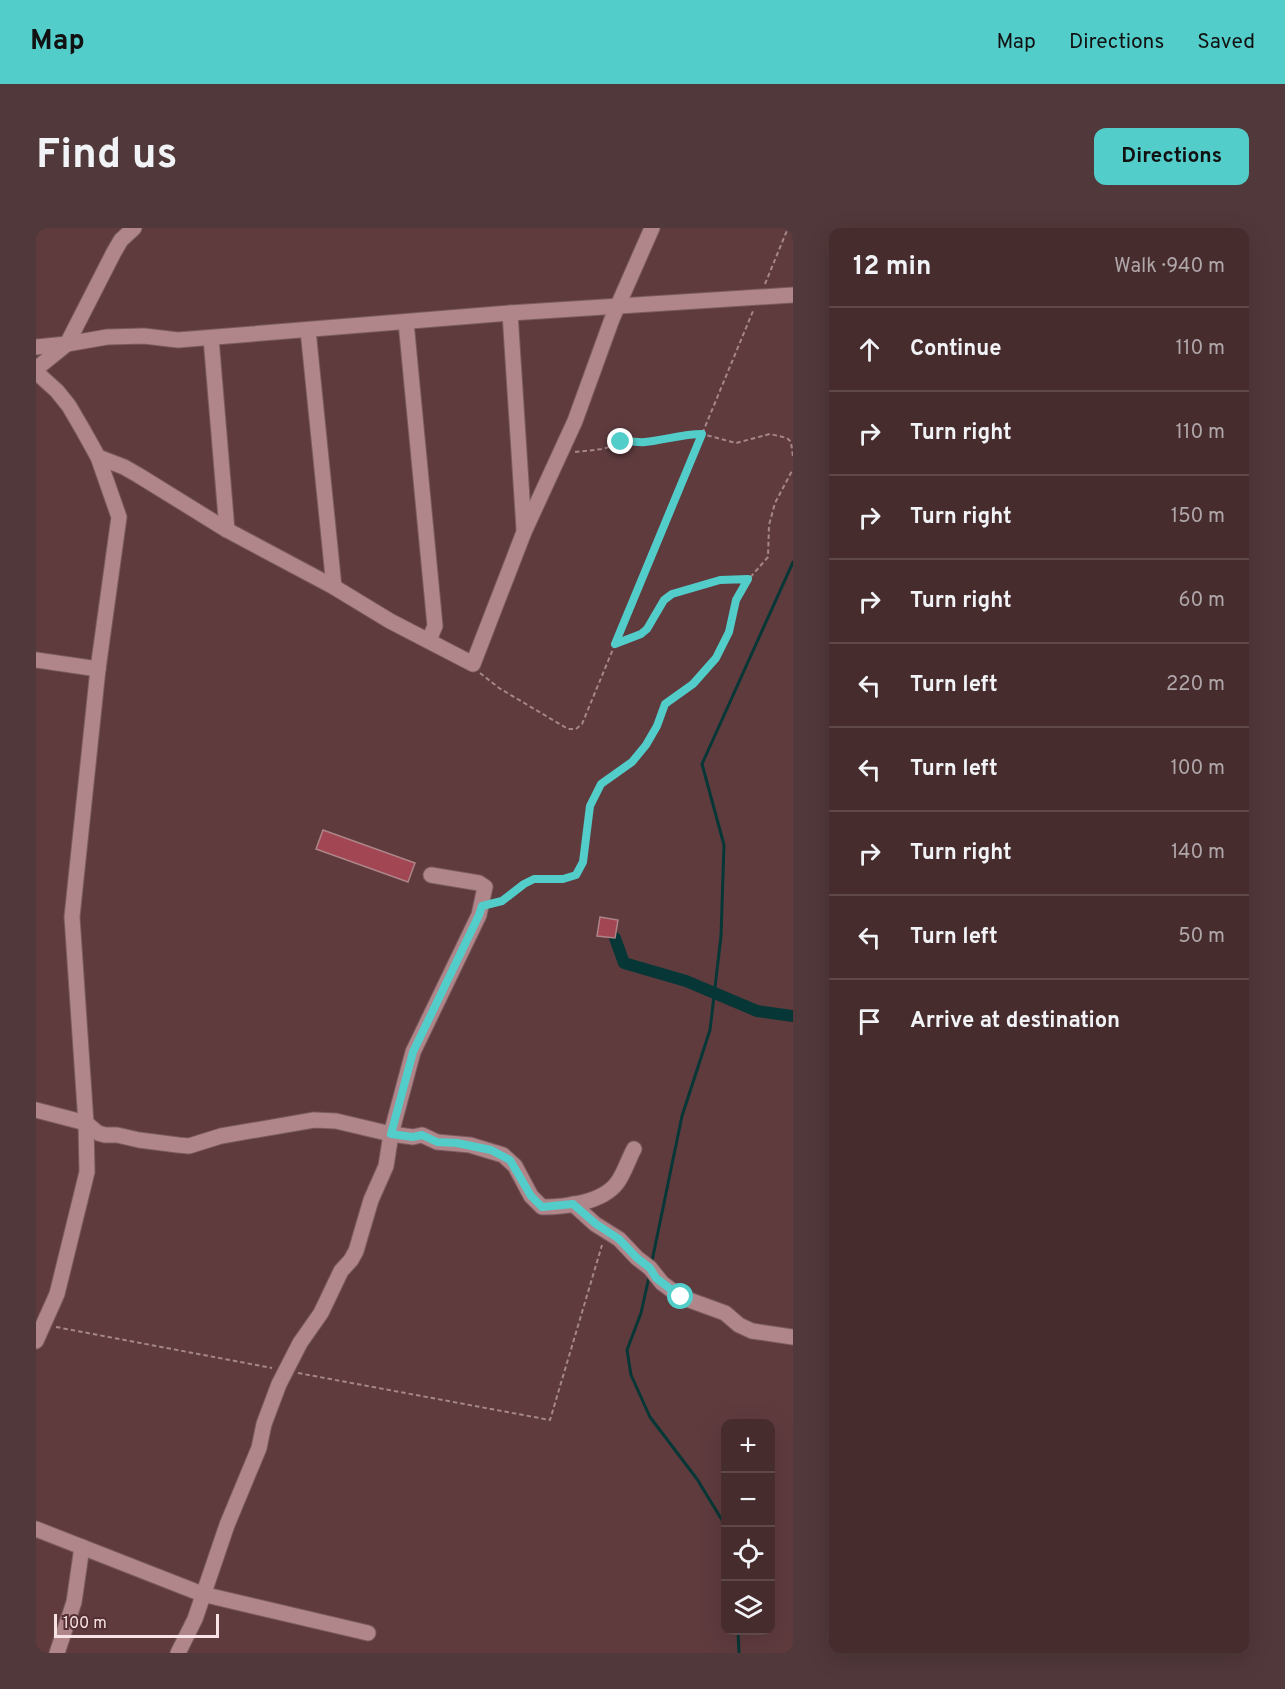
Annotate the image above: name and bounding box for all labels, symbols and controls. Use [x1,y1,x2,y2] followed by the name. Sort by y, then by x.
[30,24,85,60] text: Map
[996,29,1036,56] text: Map
[1069,29,1164,56] text: Directions
[1197,29,1255,56] text: Saved
[1094,128,1249,185] button: Directions
[36,130,177,183] text: Find us
[853,251,931,284] text: 12 min
[1114,254,1225,280] text: Walk · 940 m
[853,333,886,366] icon: ahead
[910,336,1001,363] text: Continue
[1176,336,1225,362] text: 110 m
[853,417,886,450] icon: right
[910,420,1012,447] text: Turn right
[1176,420,1225,446] text: 110 m
[607,428,633,454] route end
[853,501,886,534] icon: right
[910,504,1012,531] text: Turn right
[1171,504,1225,530] text: 150 m
[853,585,886,618] icon: right
[910,588,1012,615] text: Turn right
[1179,588,1225,614] text: 60 m
[853,669,886,702] icon: left
[910,672,998,699] text: Turn left
[1166,672,1225,698] text: 220 m
[853,753,886,786] icon: left
[910,756,998,783] text: Turn left
[1170,756,1225,782] text: 100 m
[853,837,886,870] icon: right
[910,840,1012,867] text: Turn right
[1171,840,1225,866] text: 140 m
[853,921,886,954] icon: left
[910,924,998,951] text: Turn left
[1178,924,1225,950] text: 50 m
[853,1005,886,1038] icon: arrive
[910,1008,1120,1035] text: Arrive at destination
[667,1283,693,1309] route start
[721,1419,775,1635] map controls
[721,1419,775,1473] button: +
[721,1473,775,1527] button: −
[721,1527,775,1581] button: locate
[721,1581,775,1635] button: layers
[54,1611,219,1638] scale bar
[63,1614,107,1634] text: 100 m

